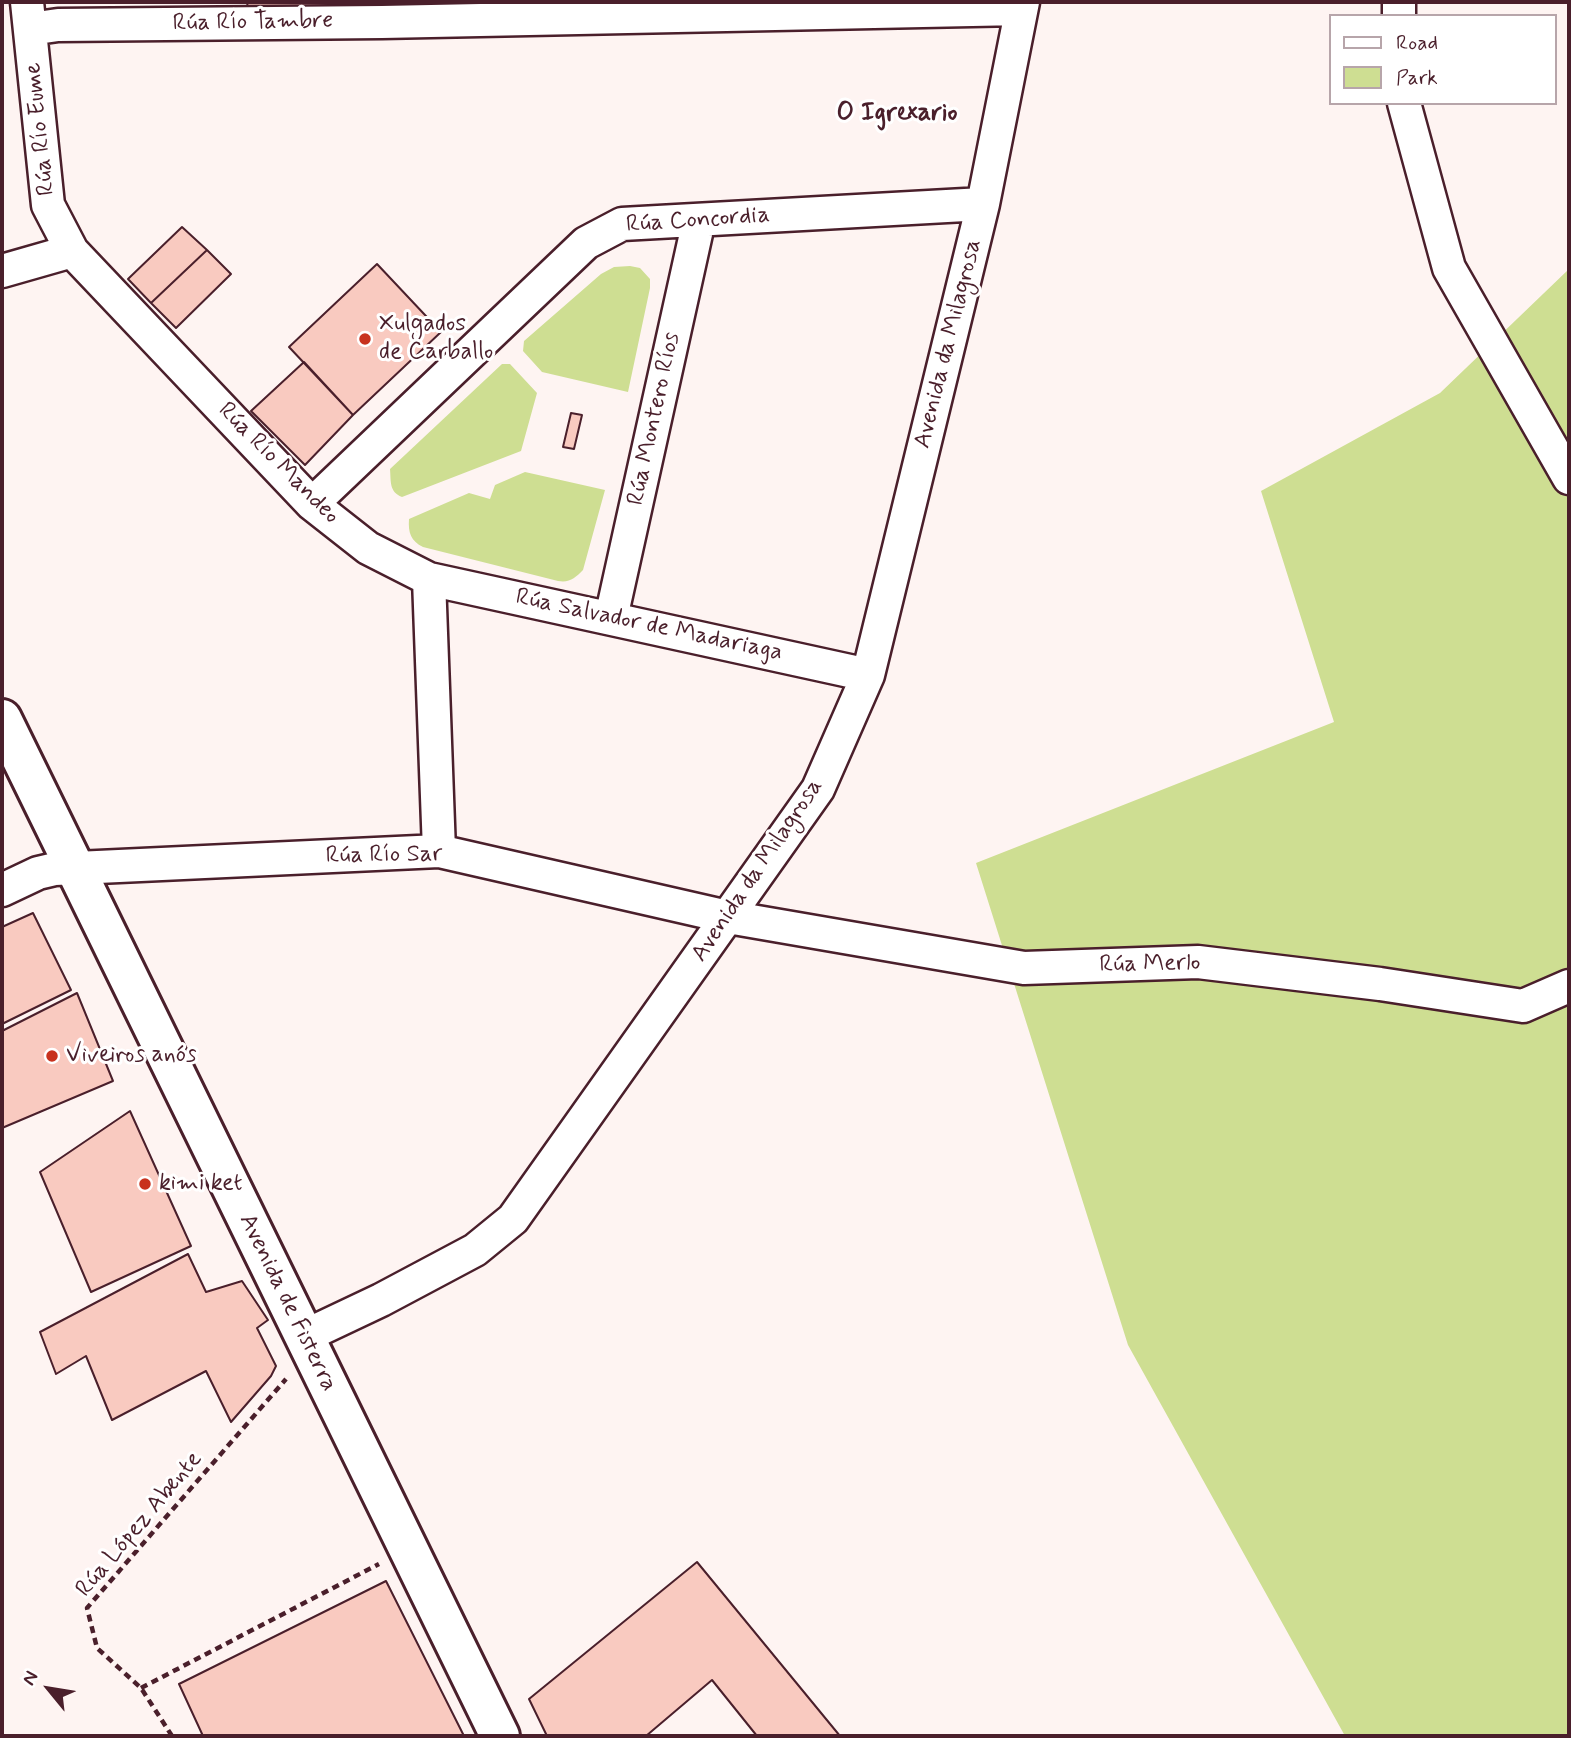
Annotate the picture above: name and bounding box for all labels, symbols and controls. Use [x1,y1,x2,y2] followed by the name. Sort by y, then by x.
[172,7,334,39] street label: Rúa Río Tambre
[1330,14,1557,105] legend
[1396,29,1438,57] text: Road
[20,61,62,197] street label: Rúa Río Eume
[1396,64,1438,92] text: Park
[836,99,958,131] district label: O Igrexario
[625,202,771,240] street label: Rúa Concordia
[909,236,989,452] street label: Avenida da Milagrosa
[379,311,493,367] place label: Xulgados de Carballo
[623,330,687,508] street label: Rúa Montero Ríos
[357,331,373,347] marker: Xulgados de Carballo
[211,397,345,531] street label: Rúa Río Mandeo
[513,584,785,668] street label: Rúa Salvador de Madariaga
[686,774,830,968] street label: Avenida da Milagrosa
[325,841,443,871] street label: Rúa Río Sar
[1099,950,1201,980] street label: Rúa Merlo
[66,1042,197,1070] place label: Viveiros anós
[44,1048,60,1064] marker: Viveiros anós
[159,1170,242,1198] place label: kimi ket
[137,1176,153,1192] marker: kimi ket
[232,1210,342,1396] street label: Avenida de Fisterra
[71,1446,209,1604] street label: Rúa López Abente
[14,1654,84,1724] north arrow
[16,1667,44,1690] text: N

